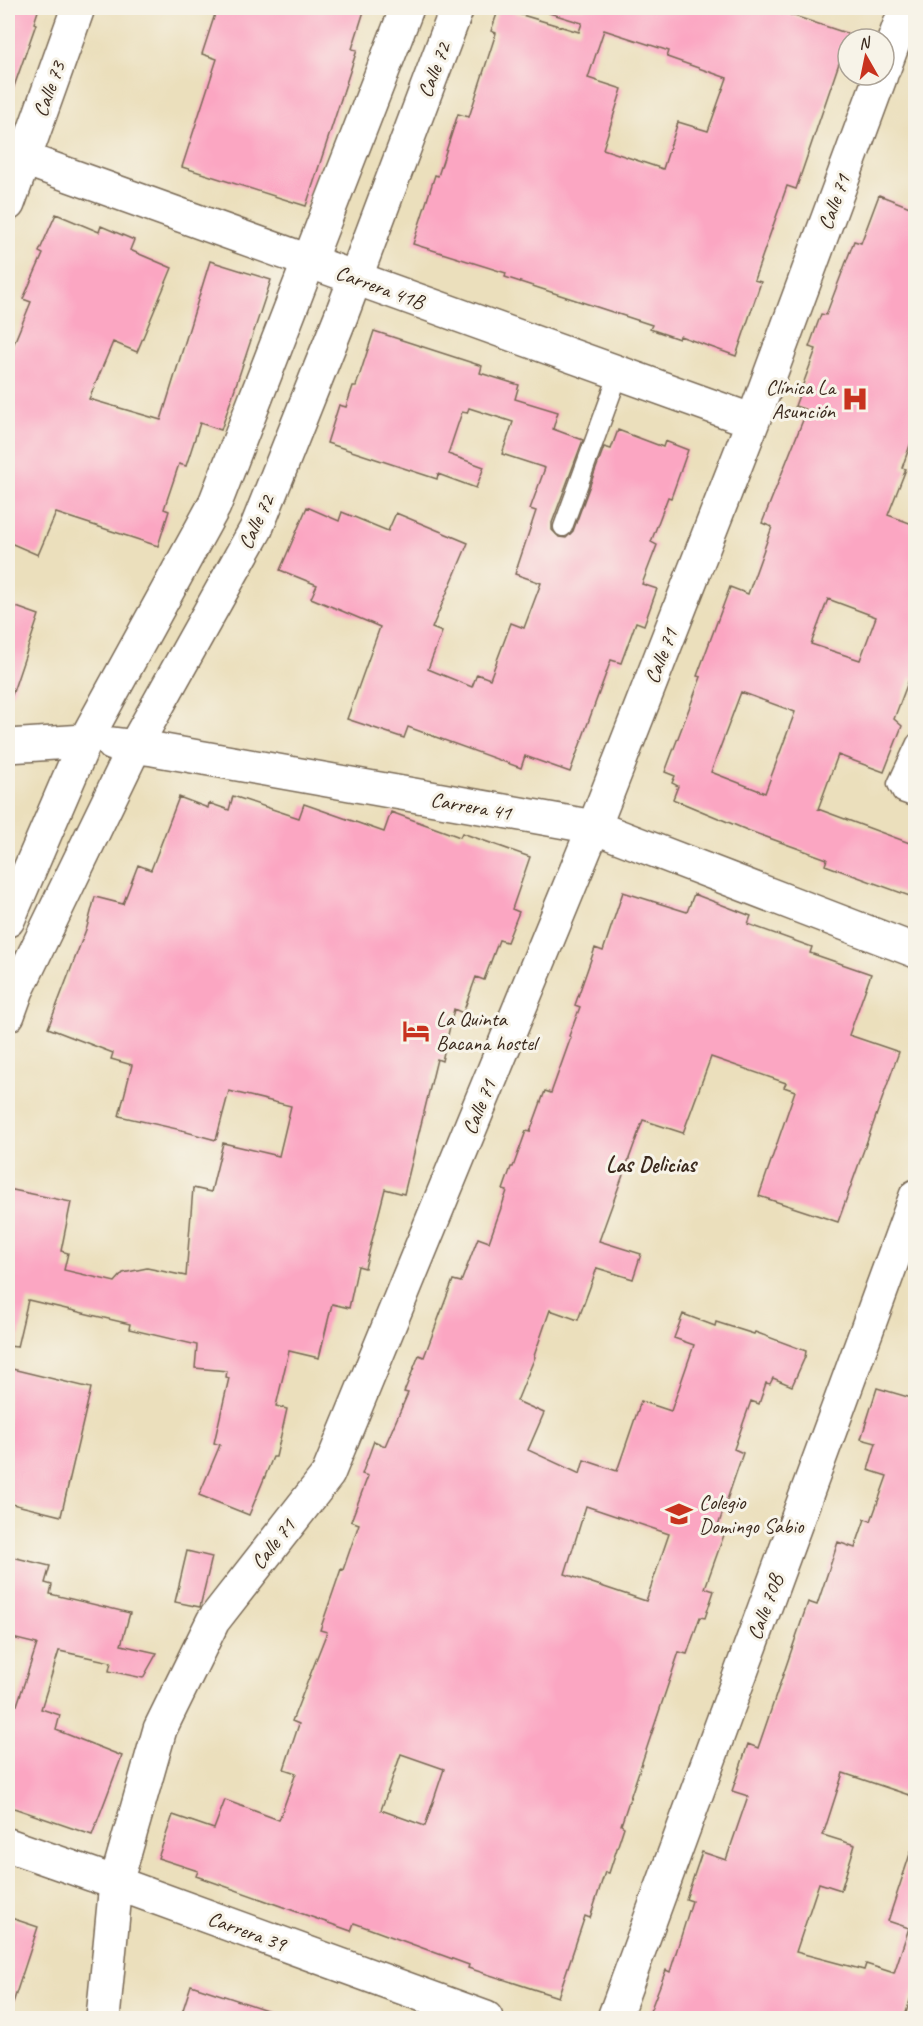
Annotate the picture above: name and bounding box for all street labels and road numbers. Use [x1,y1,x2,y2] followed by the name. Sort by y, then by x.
[412,37,457,101] street label: Calle 72
[27,56,71,120] street label: Calle 73
[812,169,856,233] street label: Calle 71
[332,259,430,316] street label: Carrera 41B
[232,489,280,553] street label: Calle 72
[639,623,684,687] street label: Calle 71
[429,786,515,826] street label: Carrera 41
[456,1074,502,1138] street label: Calle 71
[245,1512,302,1574] street label: Calle 71
[741,1569,790,1643] street label: Calle 70B
[204,1905,291,1958] street label: Carrera 39

